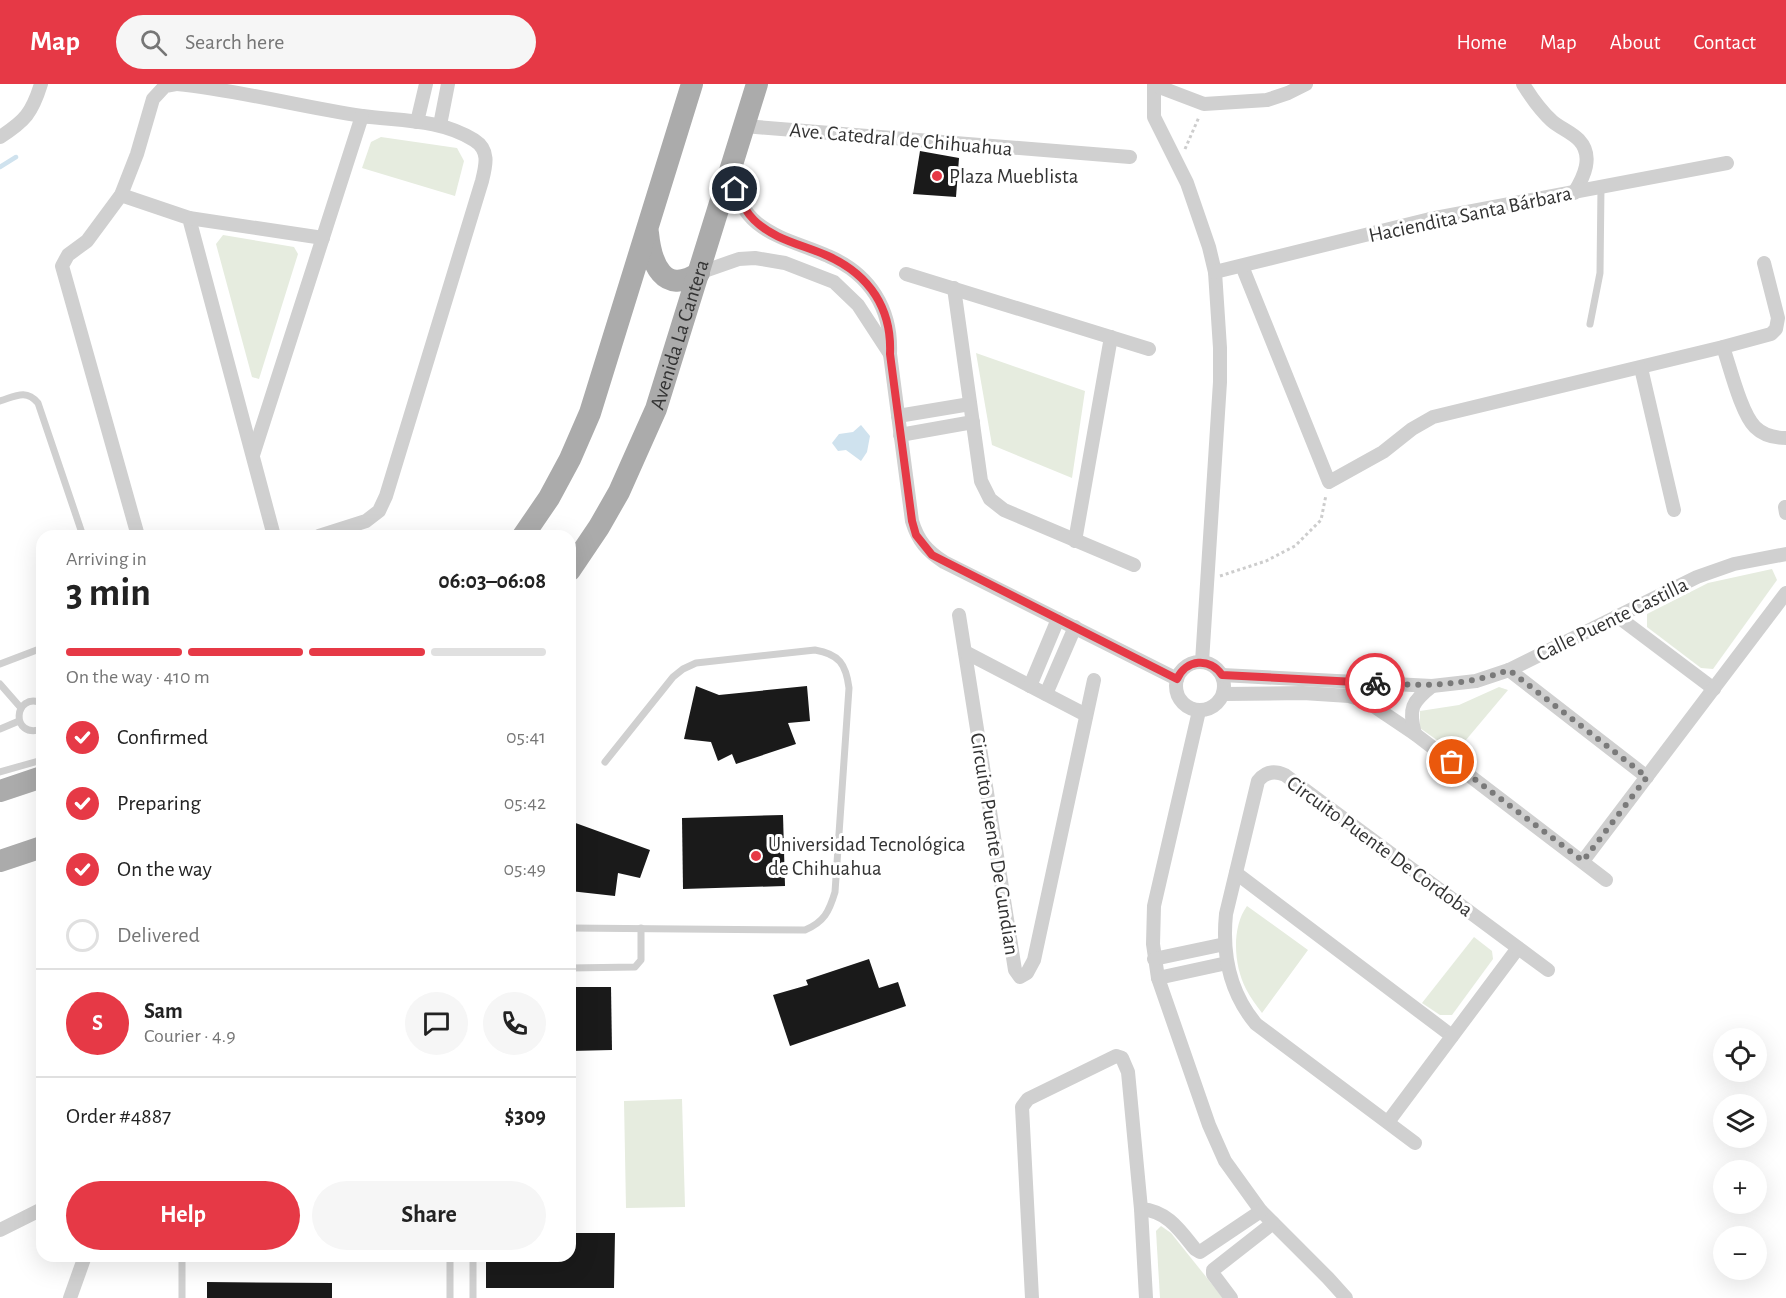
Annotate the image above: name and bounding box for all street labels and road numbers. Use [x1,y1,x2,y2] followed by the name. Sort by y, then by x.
[789,119,1014,160] street label: Ave. Catedral de Chihuahua
[1367,183,1574,246] street label: Haciendita Santa Bárbara
[646,257,713,412] street label: Avenida La Cantera
[1533,574,1692,665] street label: Calle Puente Castilla
[967,731,1022,957] street label: Circuito Puente De Gundian
[1283,772,1477,921] street label: Circuito Puente De Cordoba

